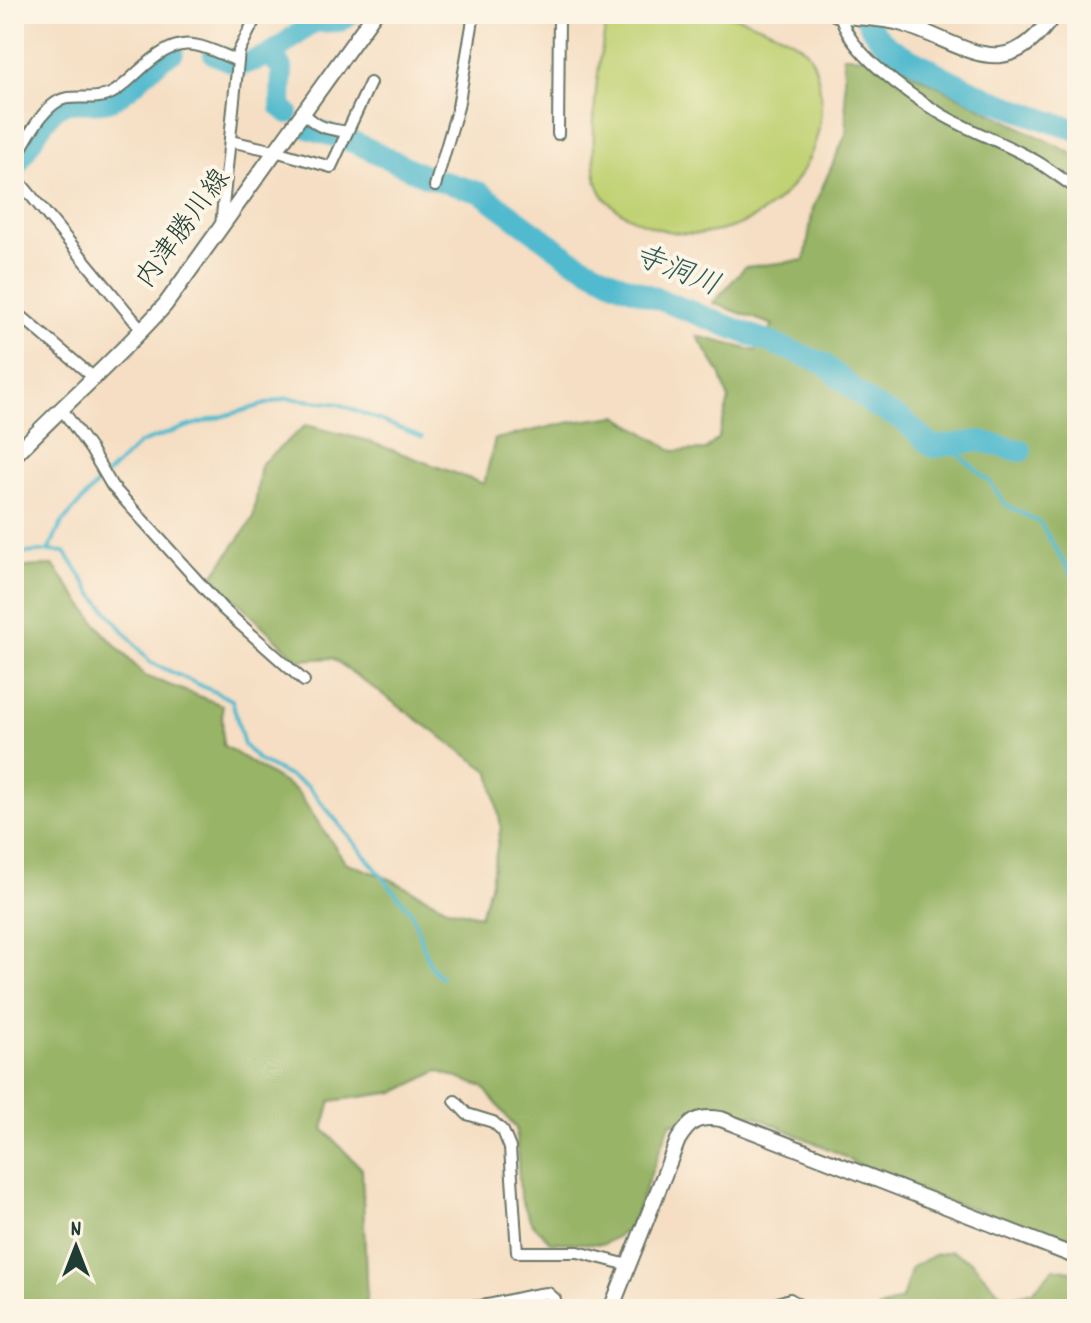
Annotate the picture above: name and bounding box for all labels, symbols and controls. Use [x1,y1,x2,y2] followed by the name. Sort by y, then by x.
[128,162,242,298] street label: 内津勝川線
[626,236,726,310] water label: 寺洞川
[36,1207,116,1287] north arrow
[71,1215,82,1246] text: N

